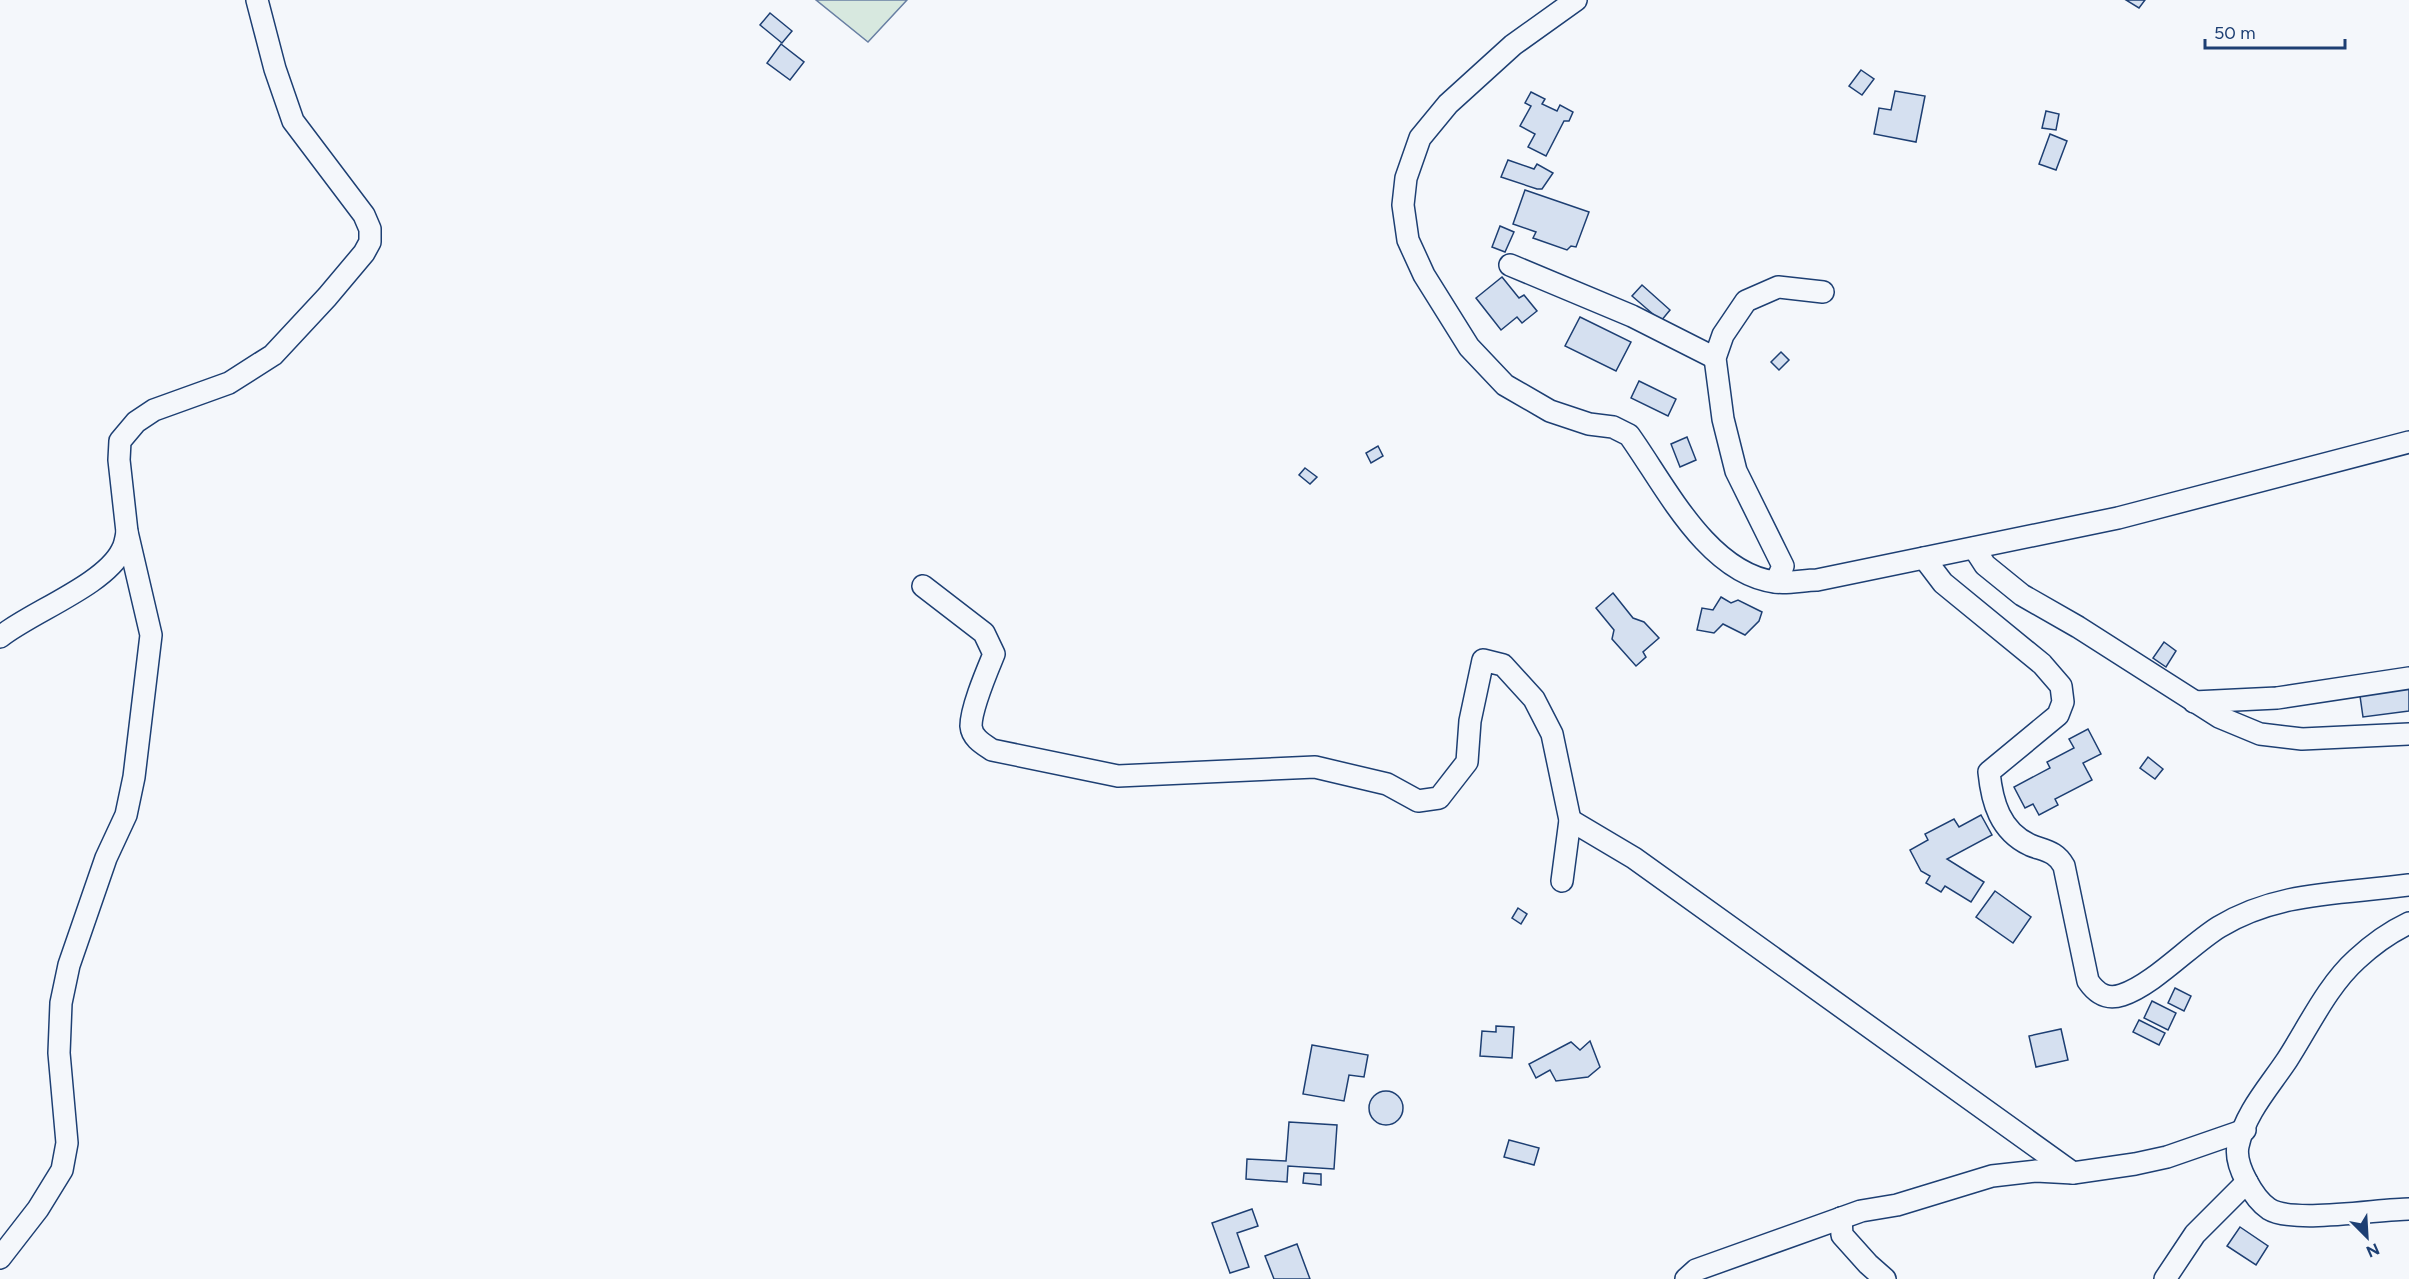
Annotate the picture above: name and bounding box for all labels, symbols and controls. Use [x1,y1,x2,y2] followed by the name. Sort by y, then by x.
[2205,12,2344,50] scale bar
[2214,22,2256,44] text: 50 m
[2337,1207,2397,1267] north arrow
[2363,1239,2382,1261] text: N

